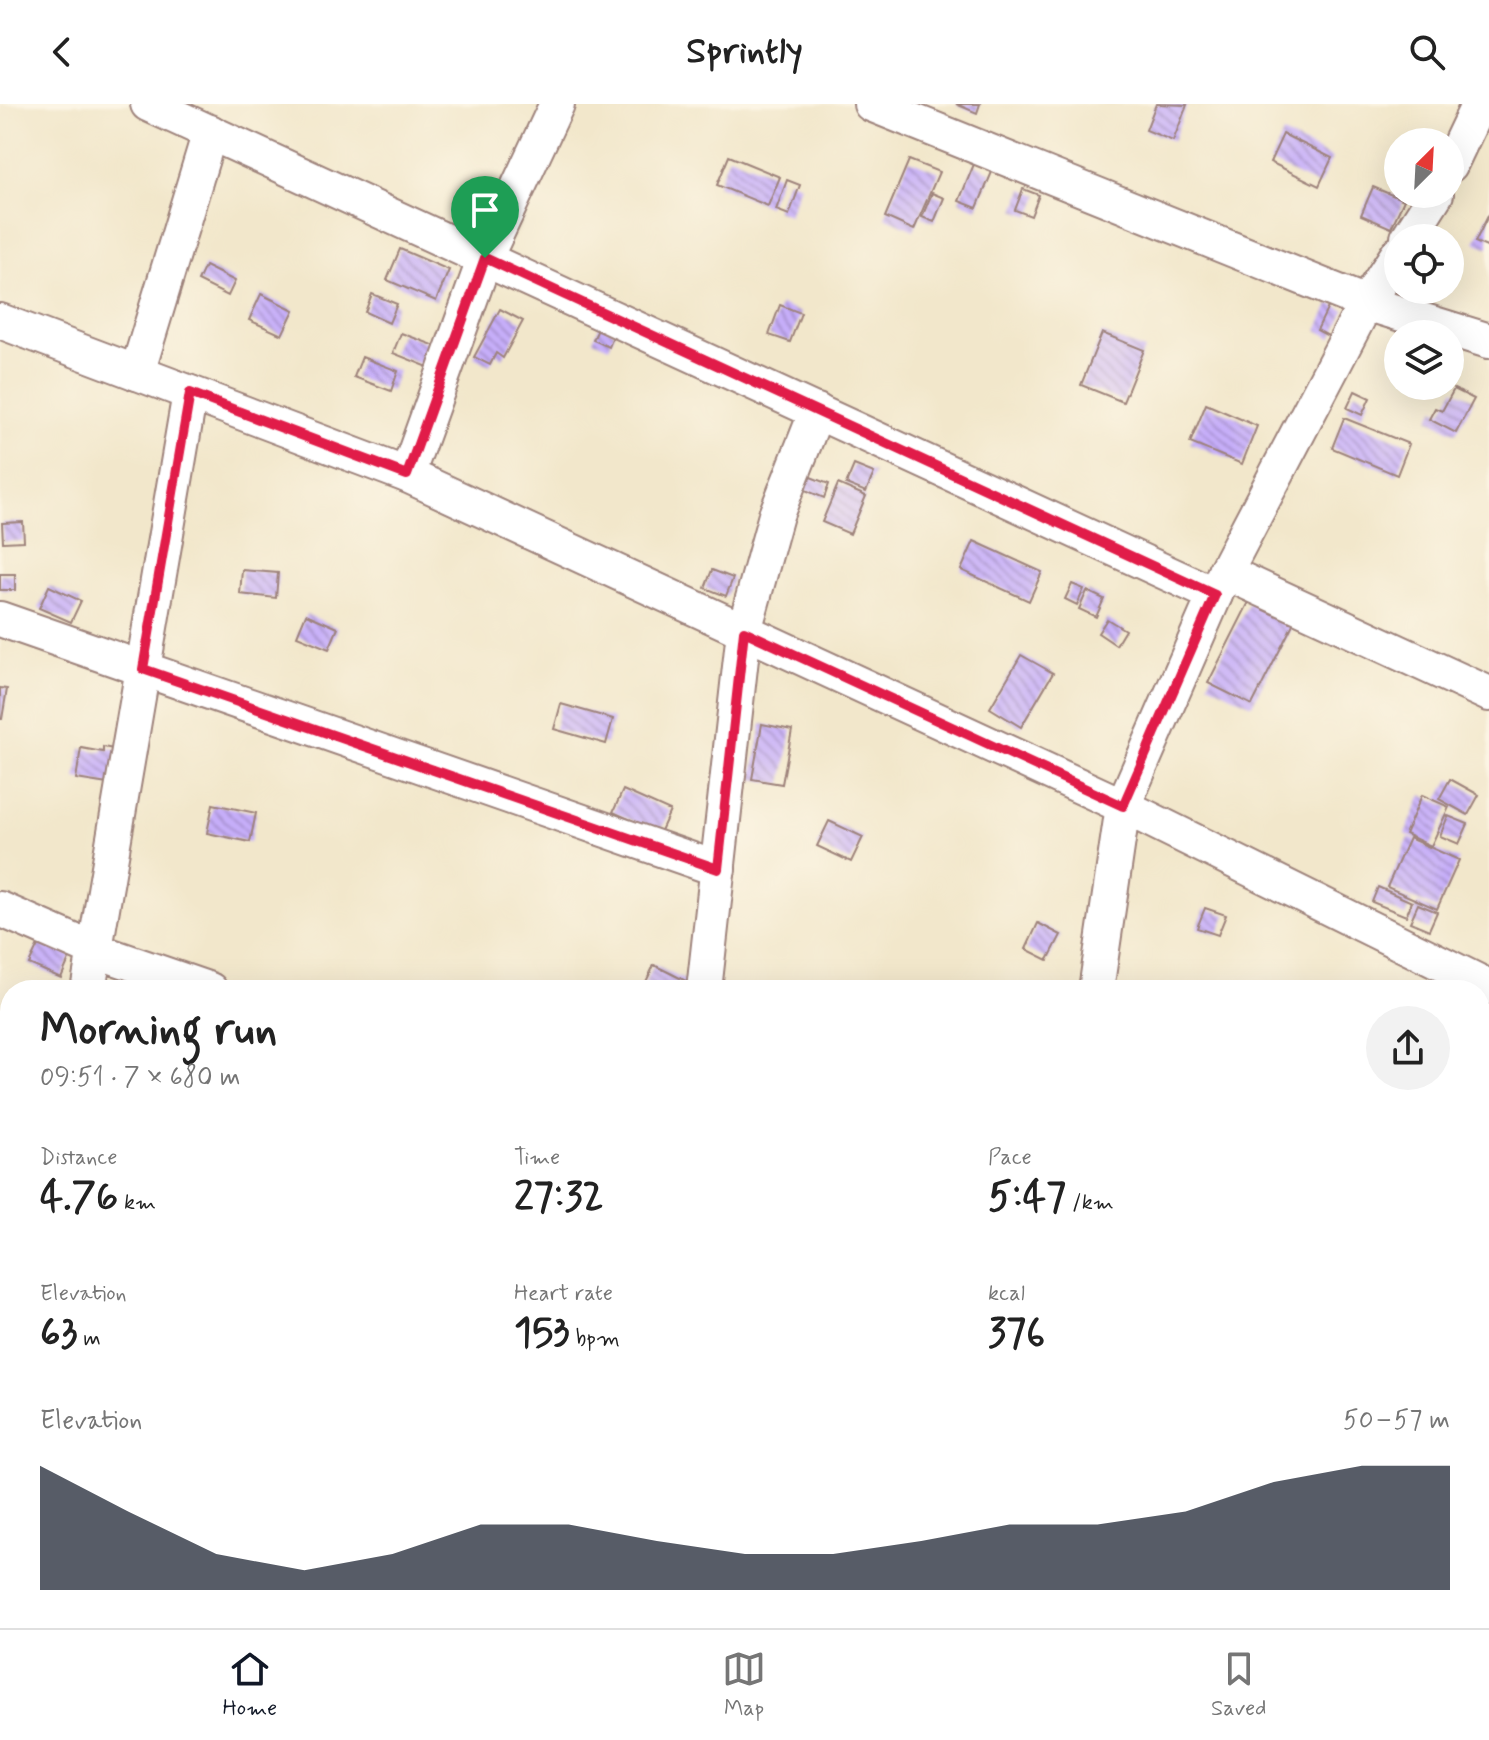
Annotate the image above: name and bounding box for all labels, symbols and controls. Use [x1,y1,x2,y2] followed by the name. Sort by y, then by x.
[686,29,803,76] text: Sprintly
[40,30,84,74] icon: back
[1405,30,1449,74] icon: search
[1384,128,1464,208] north arrow
[1384,128,1464,400] map controls
[451,176,519,258] pin
[463,188,507,232] icon: arrive
[1384,224,1464,304] button: locate
[1384,320,1464,400] button: layers
[40,1002,277,1060] text: Morning run
[1366,1006,1450,1090] button: share
[40,1061,240,1095] text: 09:51 · 7 × 680 m
[40,1144,117,1172] text: Distance
[514,1144,560,1172] text: Time
[988,1144,1032,1172] text: Pace
[40,1172,118,1224] text: 4.76
[514,1172,604,1224] text: 27:32
[988,1172,1066,1224] text: 5:47
[118,1189,156,1217] text: km
[1066,1189,1114,1217] text: /km
[40,1280,127,1308] text: Elevation
[514,1280,613,1308] text: Heart rate
[988,1280,1025,1308] text: kcal
[40,1308,77,1360] text: 63
[514,1308,570,1360] text: 153
[988,1308,1045,1360] text: 376
[77,1325,101,1353] text: m
[570,1325,620,1353] text: bpm
[40,1404,142,1438] text: Elevation
[1343,1404,1450,1438] text: 50–57 m
[222,1647,277,1723] tab: Home
[722,1647,766,1723] tab: Map
[1211,1647,1267,1723] tab: Saved

